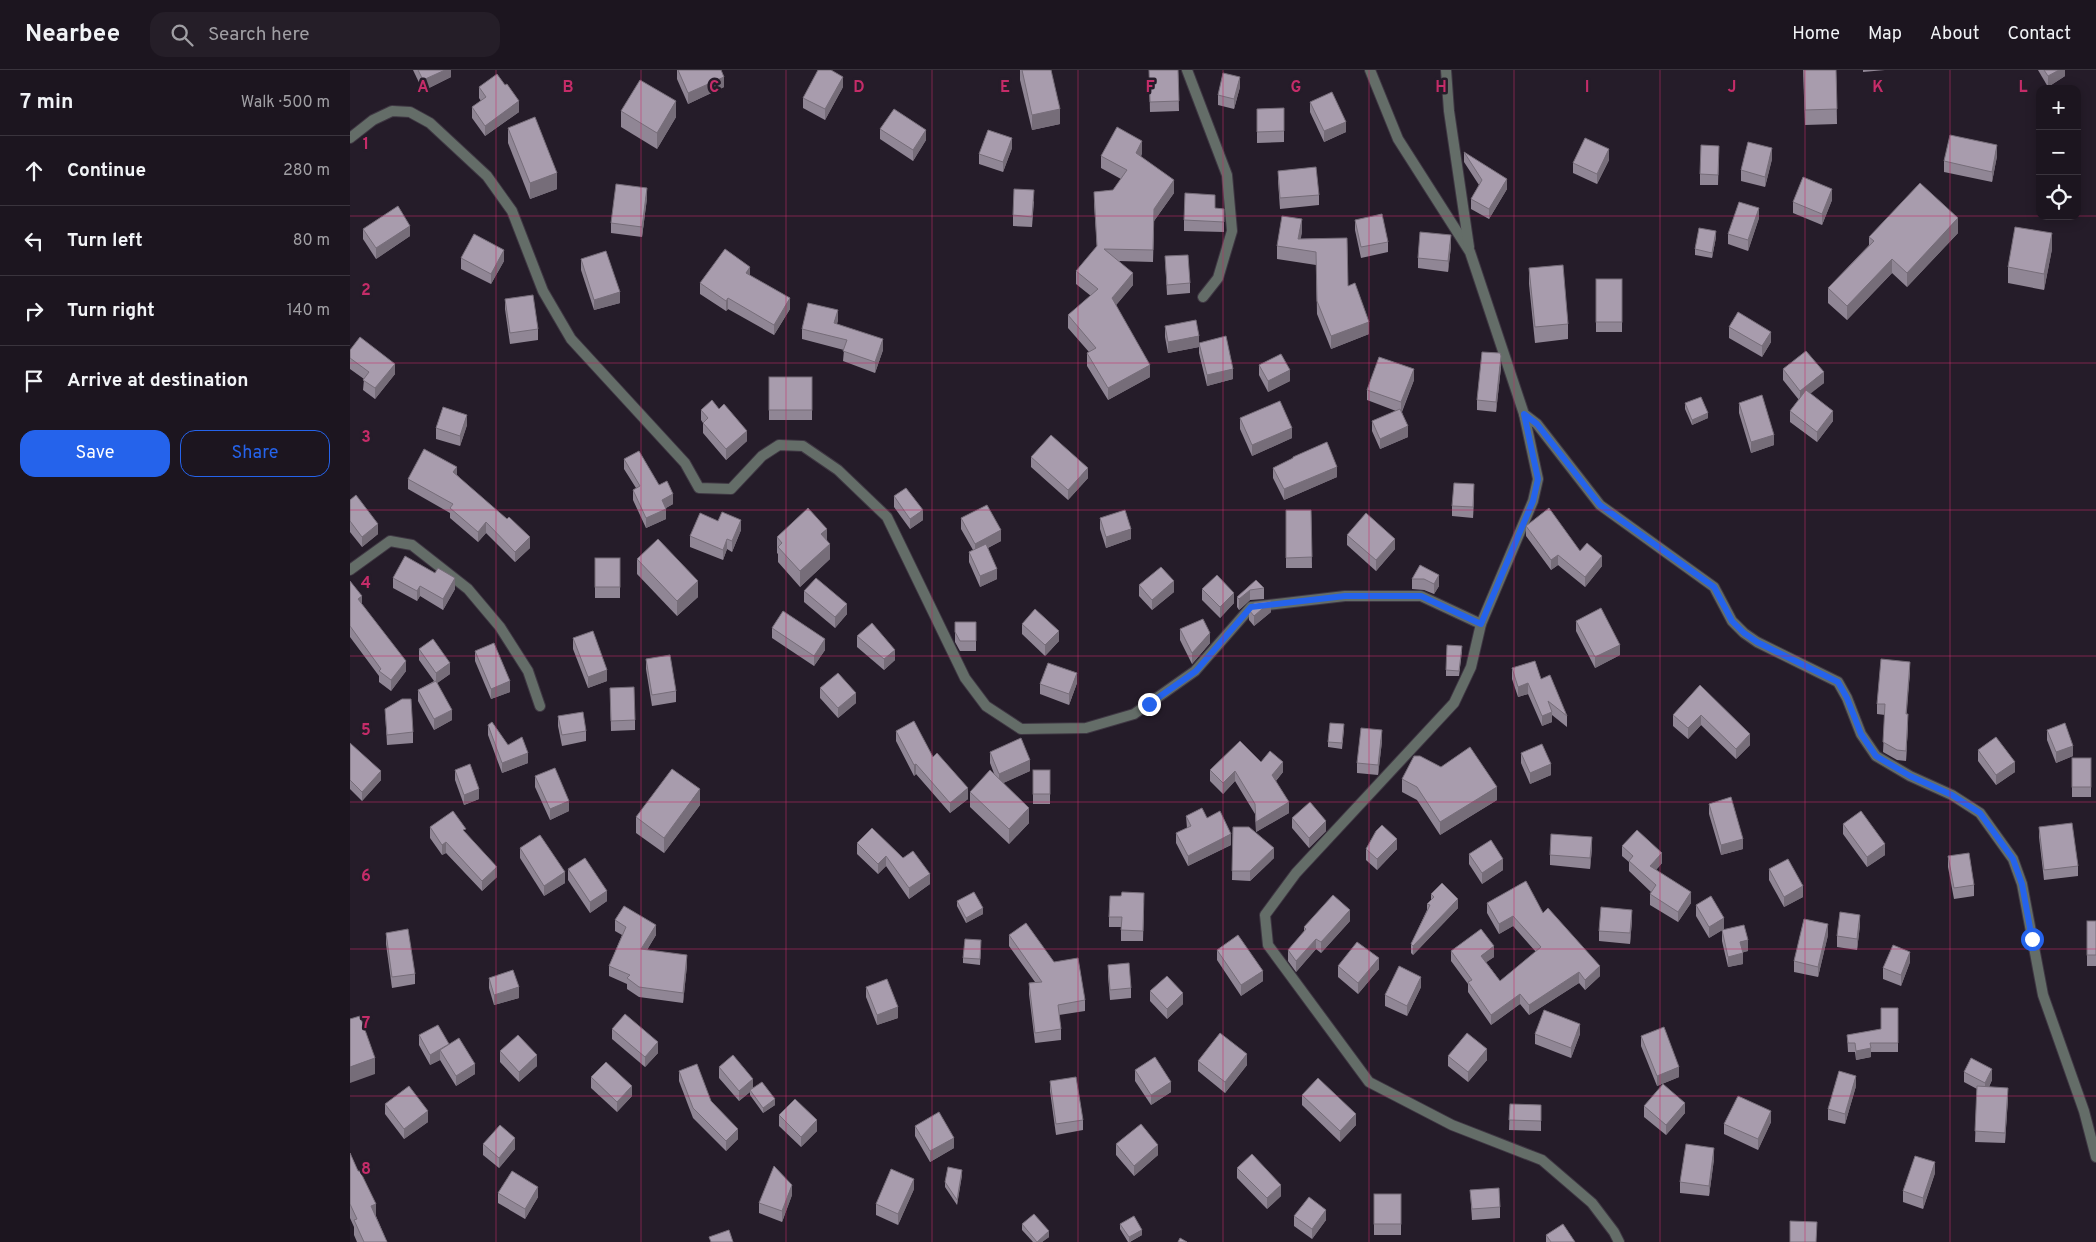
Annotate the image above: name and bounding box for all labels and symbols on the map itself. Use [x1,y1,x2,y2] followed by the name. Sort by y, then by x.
[417,78,429,98] text: A
[562,78,574,98] text: B
[709,78,719,98] text: C
[853,78,865,98] text: D
[1000,78,1010,98] text: E
[1145,78,1155,98] text: F
[1291,78,1301,98] text: G
[1435,78,1447,98] text: H
[1585,78,1589,98] text: I
[1728,78,1736,98] text: J
[1872,78,1884,98] text: K
[2018,78,2028,98] text: L
[363,135,369,155] text: 1
[361,281,371,301] text: 2
[361,428,371,448] text: 3
[361,574,371,594] text: 4
[1138,693,1161,716] route end
[361,721,371,741] text: 5
[361,867,371,887] text: 6
[2021,928,2044,951] route start
[362,1014,370,1034] text: 7
[361,1160,371,1180] text: 8

